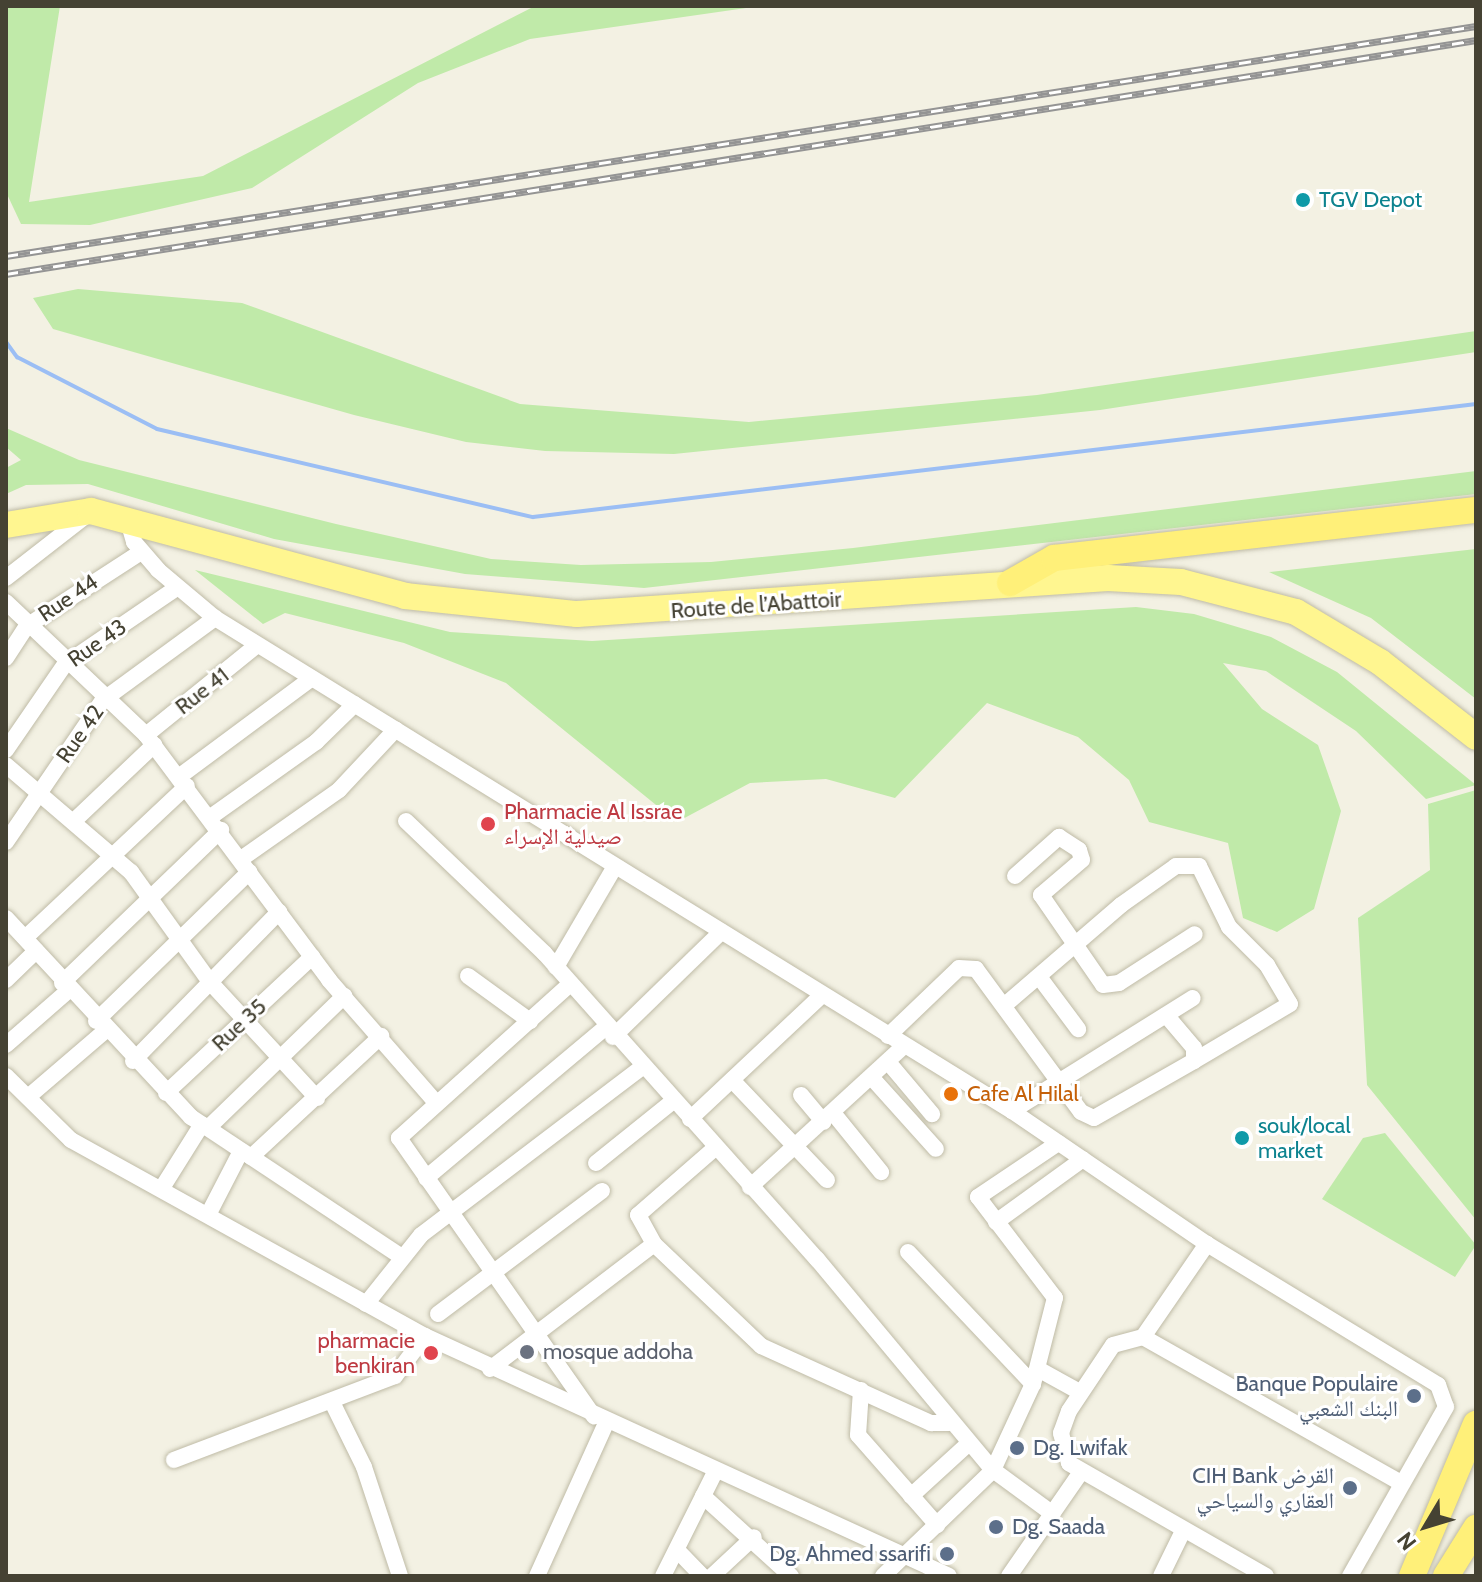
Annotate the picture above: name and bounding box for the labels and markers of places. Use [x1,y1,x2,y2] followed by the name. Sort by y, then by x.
[1319,187,1422,213] place label: TGV Depot
[1294,191,1312,209] marker: TGV Depot
[504,798,682,850] place label: Pharmacie Al Issrae صيدلية الإسراء
[479,815,497,833] marker: Pharmacie Al Issrae صيدلية الإسراء
[967,1081,1079,1107] place label: Cafe Al Hilal
[942,1085,960,1103] marker: Cafe Al Hilal
[1258,1112,1351,1164] place label: souk/local market
[1233,1129,1251,1147] marker: souk/local market
[318,1327,415,1378] place label: pharmacie benkiran
[543,1339,693,1365] place label: mosque addoha
[518,1343,536,1361] marker: mosque addoha
[422,1344,440,1362] marker: pharmacie benkiran
[1235,1370,1398,1422] place label: Banque Populaire البنك الشعبي
[1405,1387,1423,1405] marker: Banque Populaire البنك الشعبي
[1033,1435,1128,1461] place label: Dg. Lwifak
[1008,1439,1026,1457] marker: Dg. Lwifak
[1192,1462,1334,1514] place label: CIH Bank القرض العقاري والسياحي
[1341,1479,1359,1497] marker: CIH Bank القرض العقاري والسياحي
[1012,1514,1105,1540] place label: Dg. Saada
[987,1518,1005,1536] marker: Dg. Saada
[769,1541,931,1567] place label: Dg. Ahmed ssarifi
[938,1545,956,1563] marker: Dg. Ahmed ssarifi

